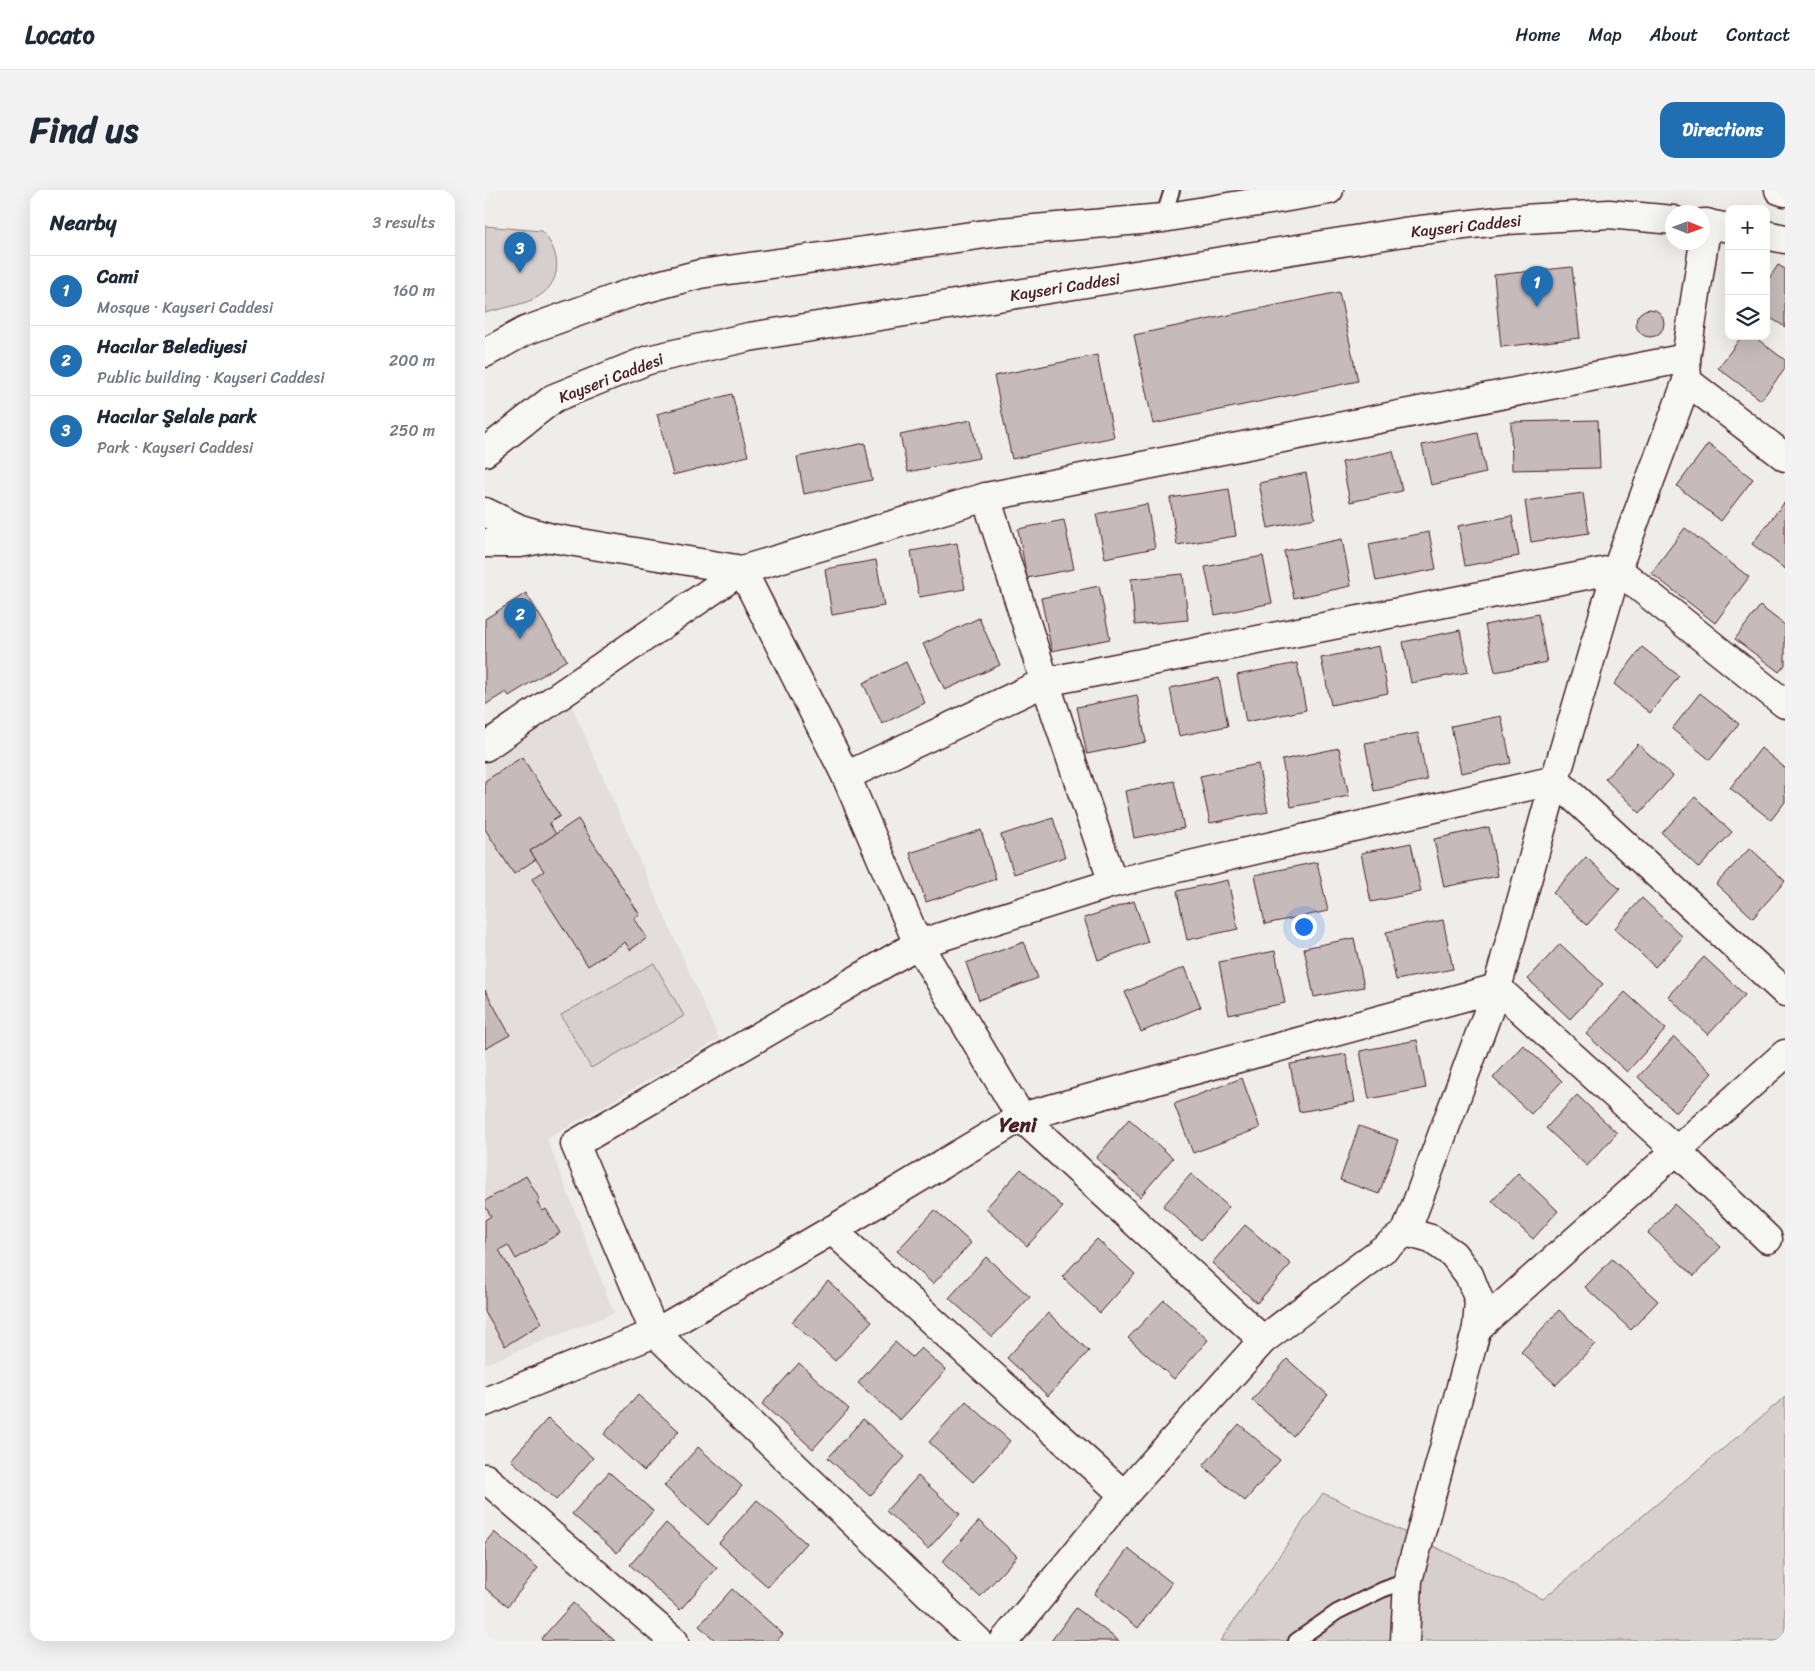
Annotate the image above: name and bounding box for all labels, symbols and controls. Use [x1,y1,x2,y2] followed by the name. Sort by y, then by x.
[25,14,95,56] text: Locato
[1516,19,1561,51] text: Home
[1589,19,1622,51] text: Map
[1650,19,1698,51] text: About
[1726,19,1790,51] text: Contact
[30,99,138,161] text: Find us
[1660,102,1785,158] button: Directions
[50,204,116,242] text: Nearby
[1665,205,1710,250] north arrow
[1725,205,1770,340] map controls
[1725,205,1770,250] button: +
[1409,206,1523,246] street label: Kayseri Caddesi
[372,208,435,237] text: 3 results
[504,232,536,273] pin: 3
[1725,250,1770,295] button: −
[97,260,138,293] text: Cami
[1008,264,1123,310] street label: Kayseri Caddesi
[1521,266,1553,307] pin: 1
[63,276,69,305] text: 1
[392,276,435,305] text: 160 m
[97,293,273,322] text: Mosque · Kayseri Caddesi
[1725,295,1770,340] button: layers
[97,330,247,363] text: Hacılar Belediyesi
[554,344,668,411] street label: Kayseri Caddesi
[61,346,71,375] text: 2
[389,346,435,375] text: 200 m
[97,363,325,392] text: Public building · Kayseri Caddesi
[97,400,257,433] text: Hacılar Şelale park
[62,416,70,445] text: 3
[389,416,435,445] text: 250 m
[97,433,253,462] text: Park · Kayseri Caddesi
[504,598,536,639] pin: 2
[1291,914,1317,940] your location
[999,1106,1038,1144] district label: Yeni

